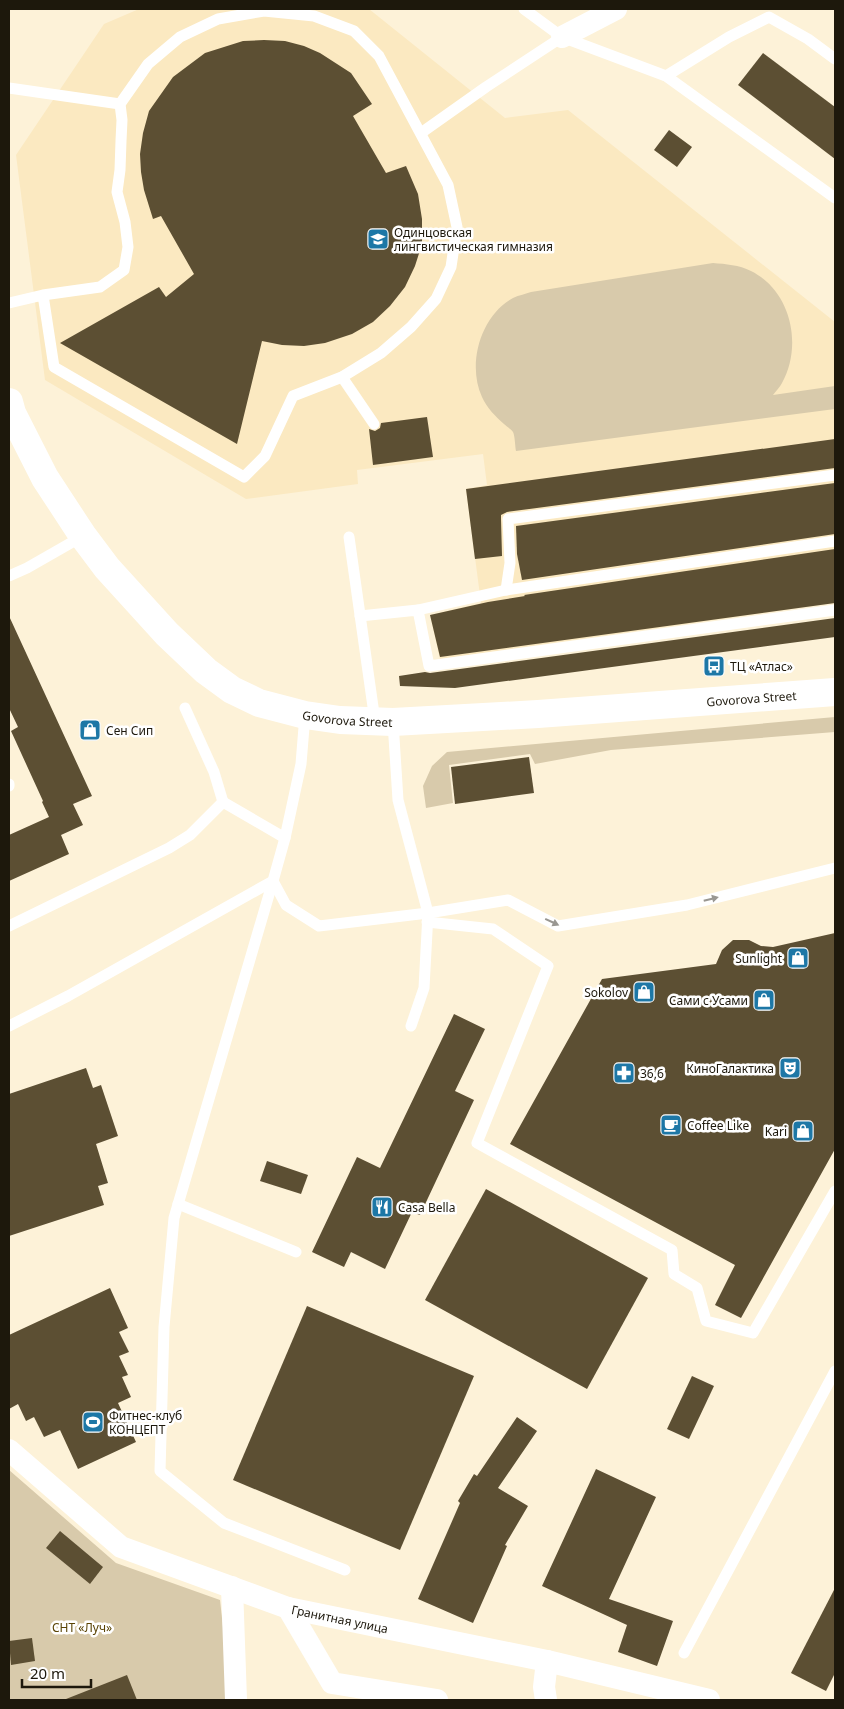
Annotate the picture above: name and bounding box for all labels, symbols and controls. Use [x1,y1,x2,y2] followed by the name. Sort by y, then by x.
[394,224,553,255] place label: Одинцовская лингвистическая гимназия
[366,227,390,251] school or university icon: Одинцовская лингвистическая гимназия
[702,654,726,678] bus stop icon: ТЦ «Атлас»
[730,658,793,675] place label: ТЦ «Атлас»
[706,686,798,710] street label: Govorova Street
[301,706,393,731] street label: Govorova Street
[78,718,102,742] shop icon: Сен Сип
[106,722,153,739] place label: Сен Сип
[703,895,718,903] one-way arrow
[544,917,559,926] one-way arrow
[786,946,810,970] shop icon: Sunlight
[735,950,783,967] place label: Sunlight
[632,980,656,1004] shop icon: Sokolov
[584,984,629,1001] place label: Sokolov
[752,988,776,1012] shop icon: Сами с Усами
[669,992,748,1009] place label: Сами с Усами
[778,1056,802,1080] theatre icon: КиноГалактика
[686,1060,774,1077] place label: КиноГалактика
[612,1061,636,1085] pharmacy icon: 36,6
[640,1065,664,1082] place label: 36,6
[659,1113,683,1137] cafe icon: Coffee Like
[687,1117,750,1134] place label: Coffee Like
[791,1119,815,1143] shop icon: Kari
[765,1123,787,1140] place label: Kari
[370,1195,394,1219] restaurant icon: Casa Bella
[398,1199,455,1216] place label: Casa Bella
[109,1407,182,1438] place label: Фитнес-клуб КОНЦЕПТ
[81,1410,105,1434] sports icon: Фитнес-клуб КОНЦЕПТ
[290,1600,390,1637] street label: Гранитная улица
[52,1619,112,1636] park label: СНТ «Луч»
[22,1656,91,1688] scale bar
[30,1663,65,1683] text: 20 m

